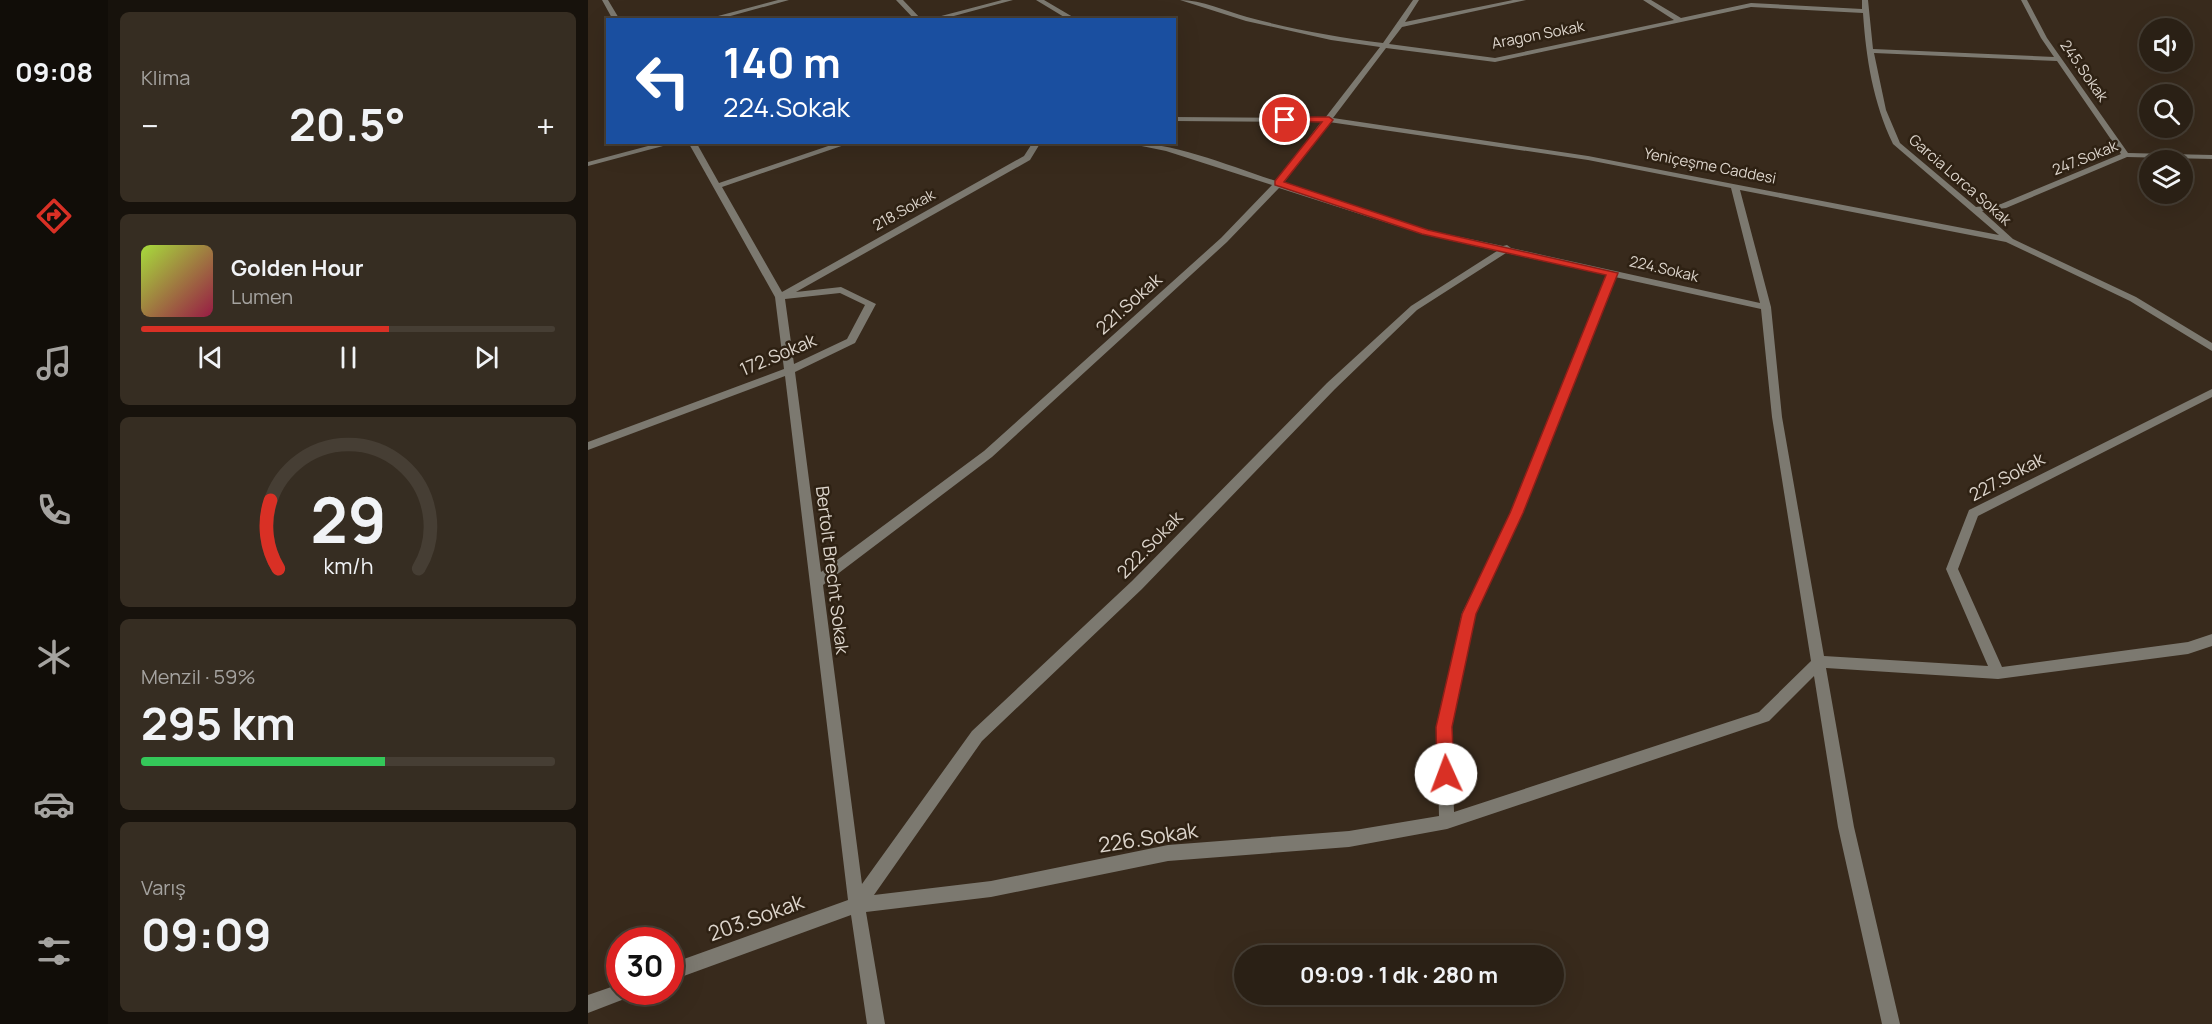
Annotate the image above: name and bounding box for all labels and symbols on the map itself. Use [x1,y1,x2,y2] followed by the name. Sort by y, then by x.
[1490,15,1587,54] street label: Aragon Sokak
[2055,36,2114,106] street label: 245.Sokak
[1259,94,1310,145] pin
[1904,129,2017,230] street label: Garcia Lorca Sokak
[2049,135,2121,180] street label: 247.Sokak
[1642,142,1778,189] street label: Yeniçeşme Caddesi
[869,184,939,235] street label: 218.Sokak
[1627,250,1701,287] street label: 224.Sokak
[1090,267,1167,339] street label: 221.Sokak
[736,327,820,381] street label: 172.Sokak
[1964,446,2050,506] street label: 227.Sokak
[811,484,855,657] street label: Bertolt Brecht Sokak
[1111,505,1188,583] street label: 222.Sokak
[1414,742,1478,806] position arrow
[1096,815,1200,859] street label: 226.Sokak
[704,887,808,947] street label: 203.Sokak
[606,927,684,1005] speed limit sign: 30

